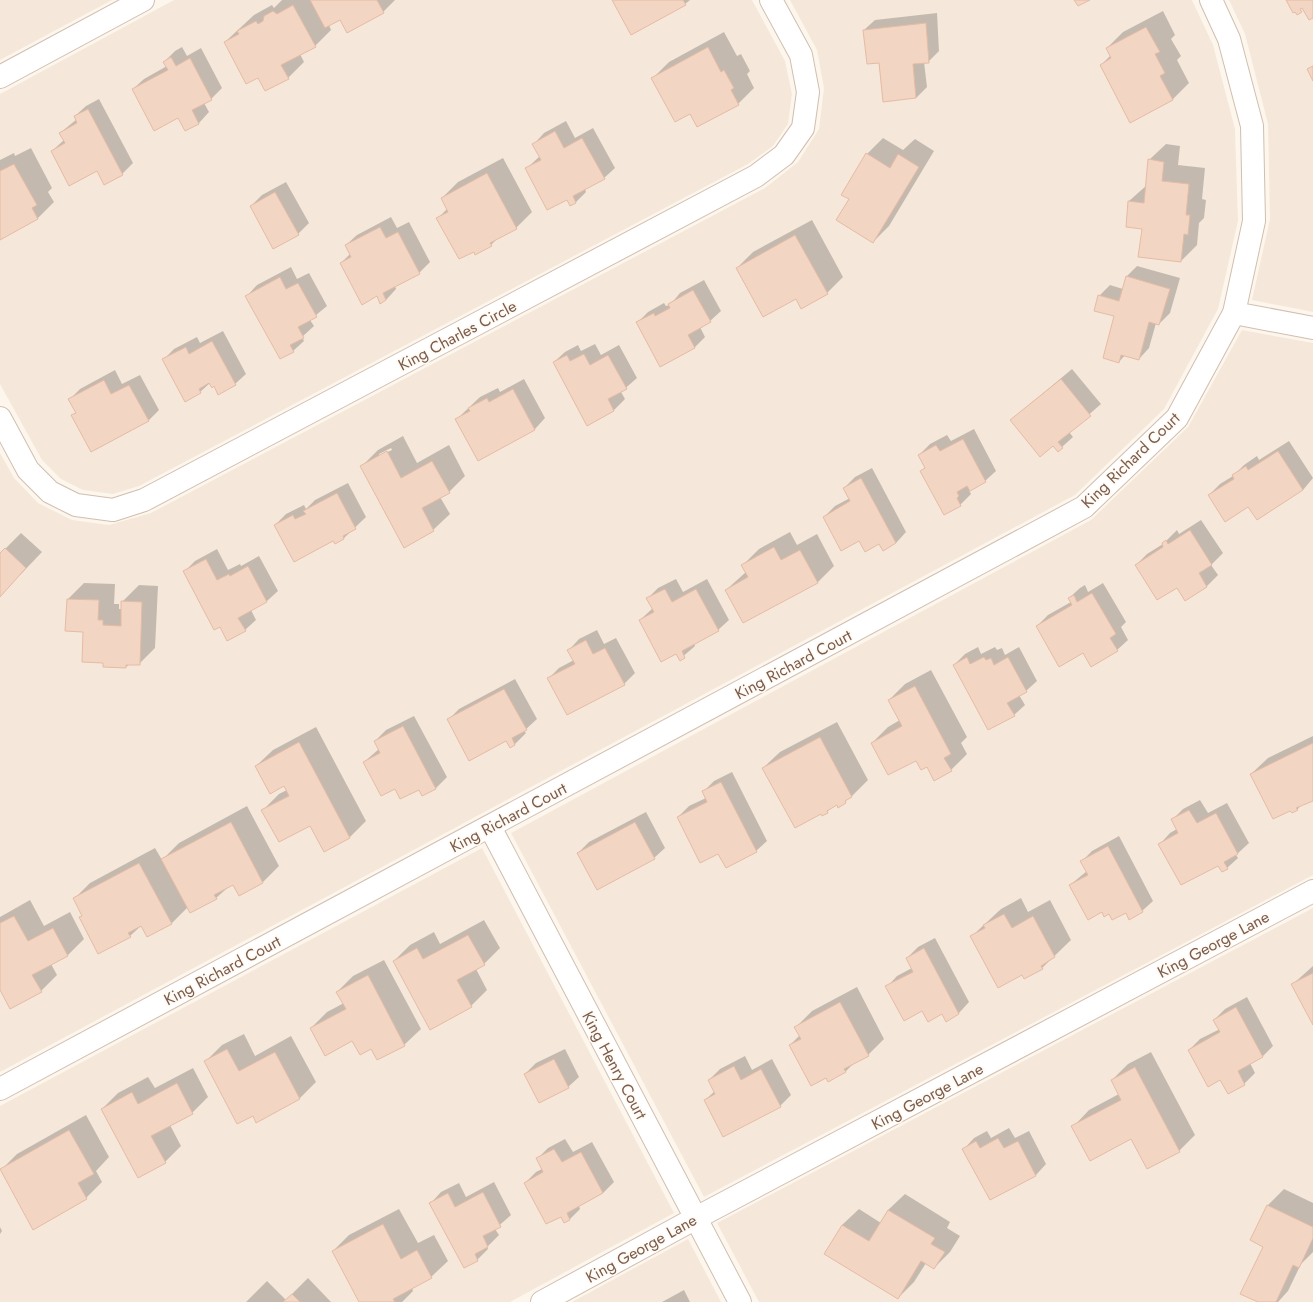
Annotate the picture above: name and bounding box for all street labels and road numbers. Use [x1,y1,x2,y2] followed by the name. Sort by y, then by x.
[394,294,521,376] street label: King Charles Circle
[1076,407,1185,514] street label: King Richard Court
[731,624,856,705] street label: King Richard Court
[446,777,571,858] street label: King Richard Court
[1153,905,1273,984] street label: King George Lane
[160,930,285,1011] street label: King Richard Court
[577,1007,653,1123] street label: King Henry Court
[867,1057,987,1136] street label: King George Lane
[582,1208,701,1289] street label: King George Lane

